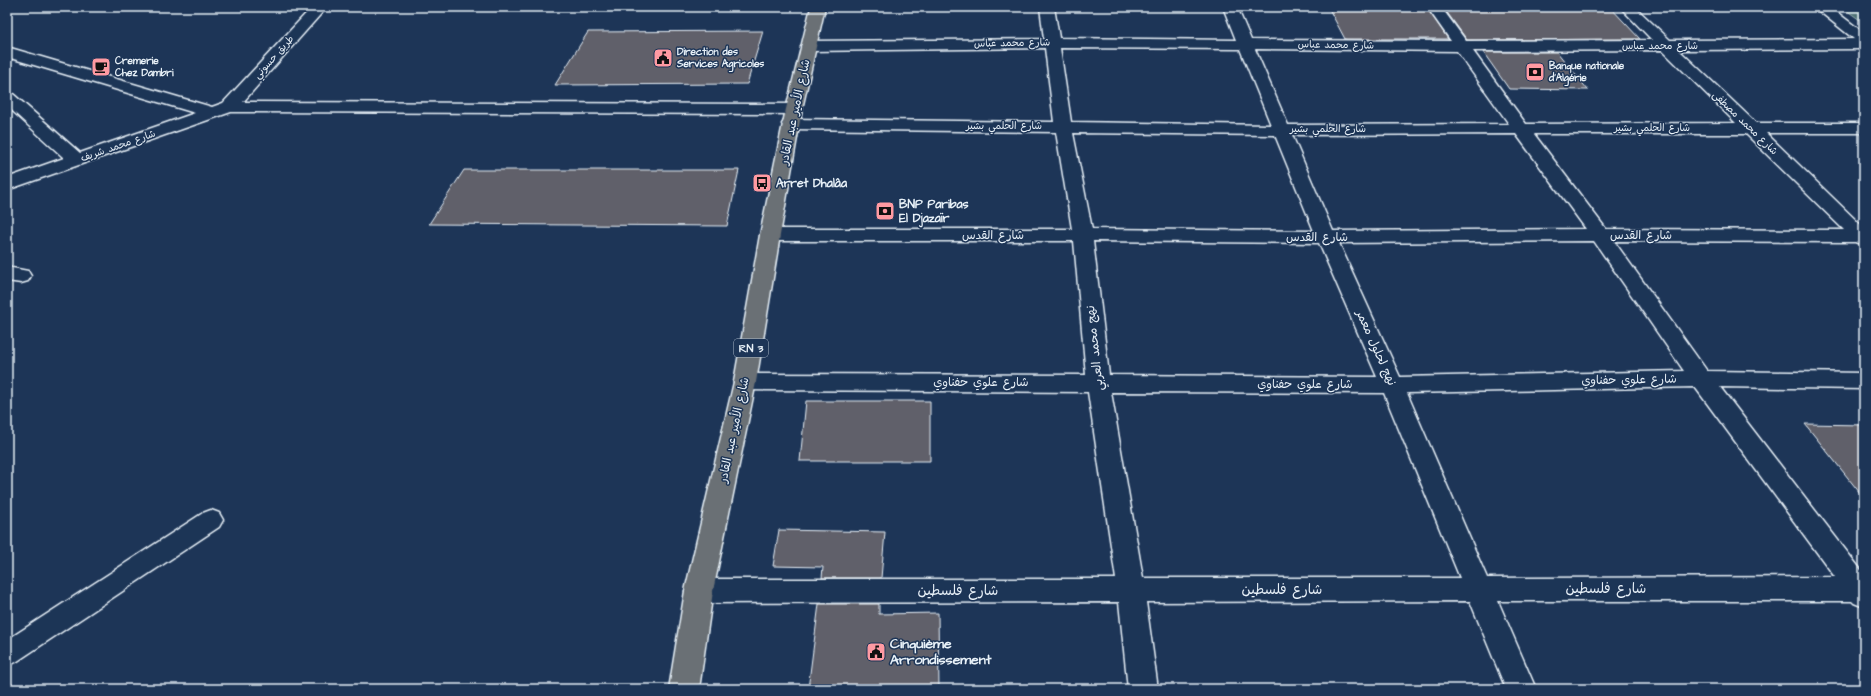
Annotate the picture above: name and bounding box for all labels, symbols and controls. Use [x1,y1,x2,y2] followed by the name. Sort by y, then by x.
[251,32,299,83] street label: طريق حسوني
[974,35,1050,51] street label: شارع محمد عباس
[1298,37,1374,53] street label: شارع محمد عباس
[1622,39,1698,53] street label: شارع محمد عباس
[676,45,764,73] place label: Direction des Services Agricoles
[652,47,674,69] public building icon: Direction des Services Agricoles
[115,54,174,80] place label: Cremerie Chez Dambri
[90,56,112,78] cafe icon: Cremerie Chez Dambri
[775,58,814,167] street label: شارع الأمير عبد القادر
[1548,59,1625,87] place label: Banque nationale d'Algérie
[1524,61,1546,83] bank icon: Banque nationale d'Algérie
[1709,88,1781,158] street label: شارع محمد مصطفى
[965,119,1042,135] street label: شارع الحلمي بشير
[1613,121,1690,137] street label: شارع الحلمي بشير
[1289,122,1366,138] street label: شارع الحلمي بشير
[79,127,158,165] street label: شارع محمد شريف
[751,172,773,194] bus stop icon: Arret Dhalâa
[776,175,848,192] place label: Arret Dhalâa
[899,196,969,228] place label: BNP Paribas El Djazaïr
[874,200,896,222] bank icon: BNP Paribas El Djazaïr
[962,227,1024,244] street label: شارع القدس
[1610,227,1672,244] street label: شارع القدس
[1286,229,1348,246] street label: شارع القدس
[1082,304,1110,391] street label: نهج محمد العربي
[1351,307,1400,388] street label: نهج لحلول معمر
[734,339,768,357] road number: RN 3
[1581,371,1677,389] street label: شارع علوي حفناوي
[933,374,1029,391] street label: شارع علوي حفناوي
[714,376,753,485] street label: شارع الأمير عبد القادر
[1257,376,1353,393] street label: شارع علوي حفناوي
[1566,579,1646,599] street label: شارع فلسطين
[1242,580,1322,600] street label: شارع فلسطين
[918,581,998,601] street label: شارع فلسطين
[890,634,992,670] place label: Cinquième Arrondissement
[865,641,887,663] public building icon: Cinquième Arrondissement

